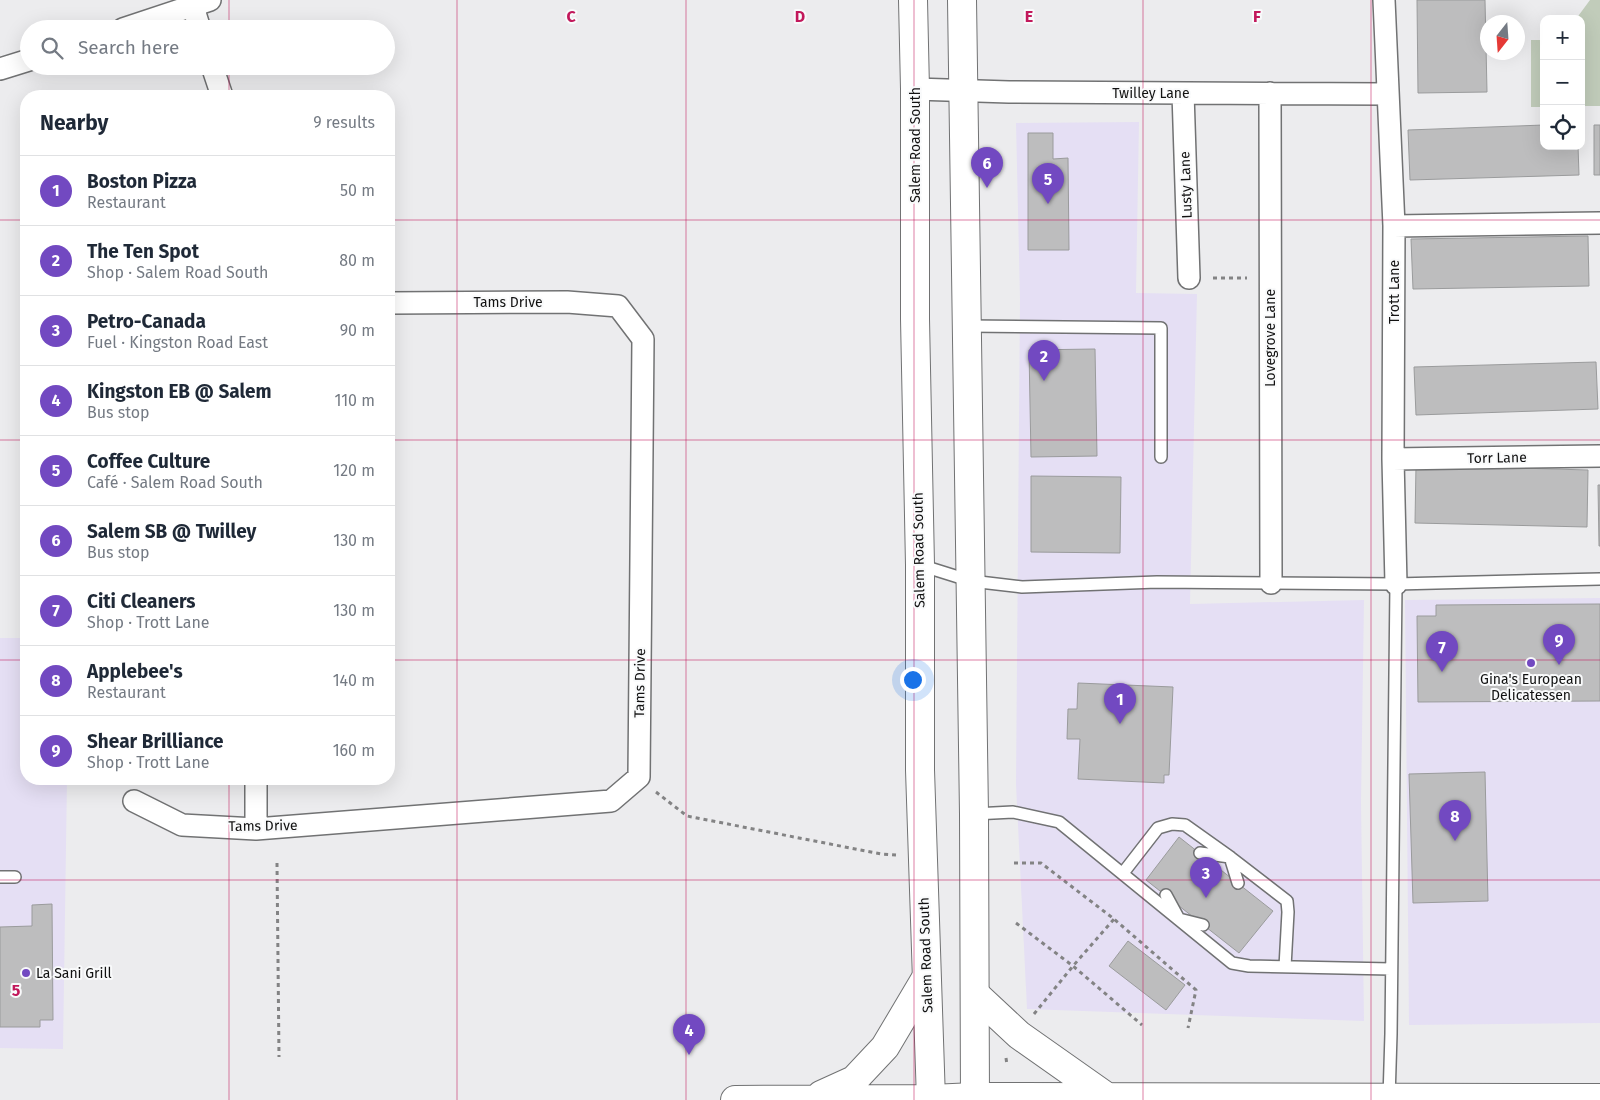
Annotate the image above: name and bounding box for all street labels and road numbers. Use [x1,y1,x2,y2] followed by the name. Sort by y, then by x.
[1112,85,1190,102] street label: Twilley Lane
[907,87,924,203] street label: Salem Road South
[1176,151,1196,219] street label: Lusty Lane
[1386,260,1403,324] street label: Trott Lane
[1262,289,1279,387] street label: Lovegrove Lane
[473,294,543,311] street label: Tams Drive
[1467,449,1527,467] street label: Torr Lane
[909,492,929,608] street label: Salem Road South
[631,648,649,718] street label: Tams Drive
[228,817,298,835] street label: Tams Drive
[915,897,937,1013] street label: Salem Road South

